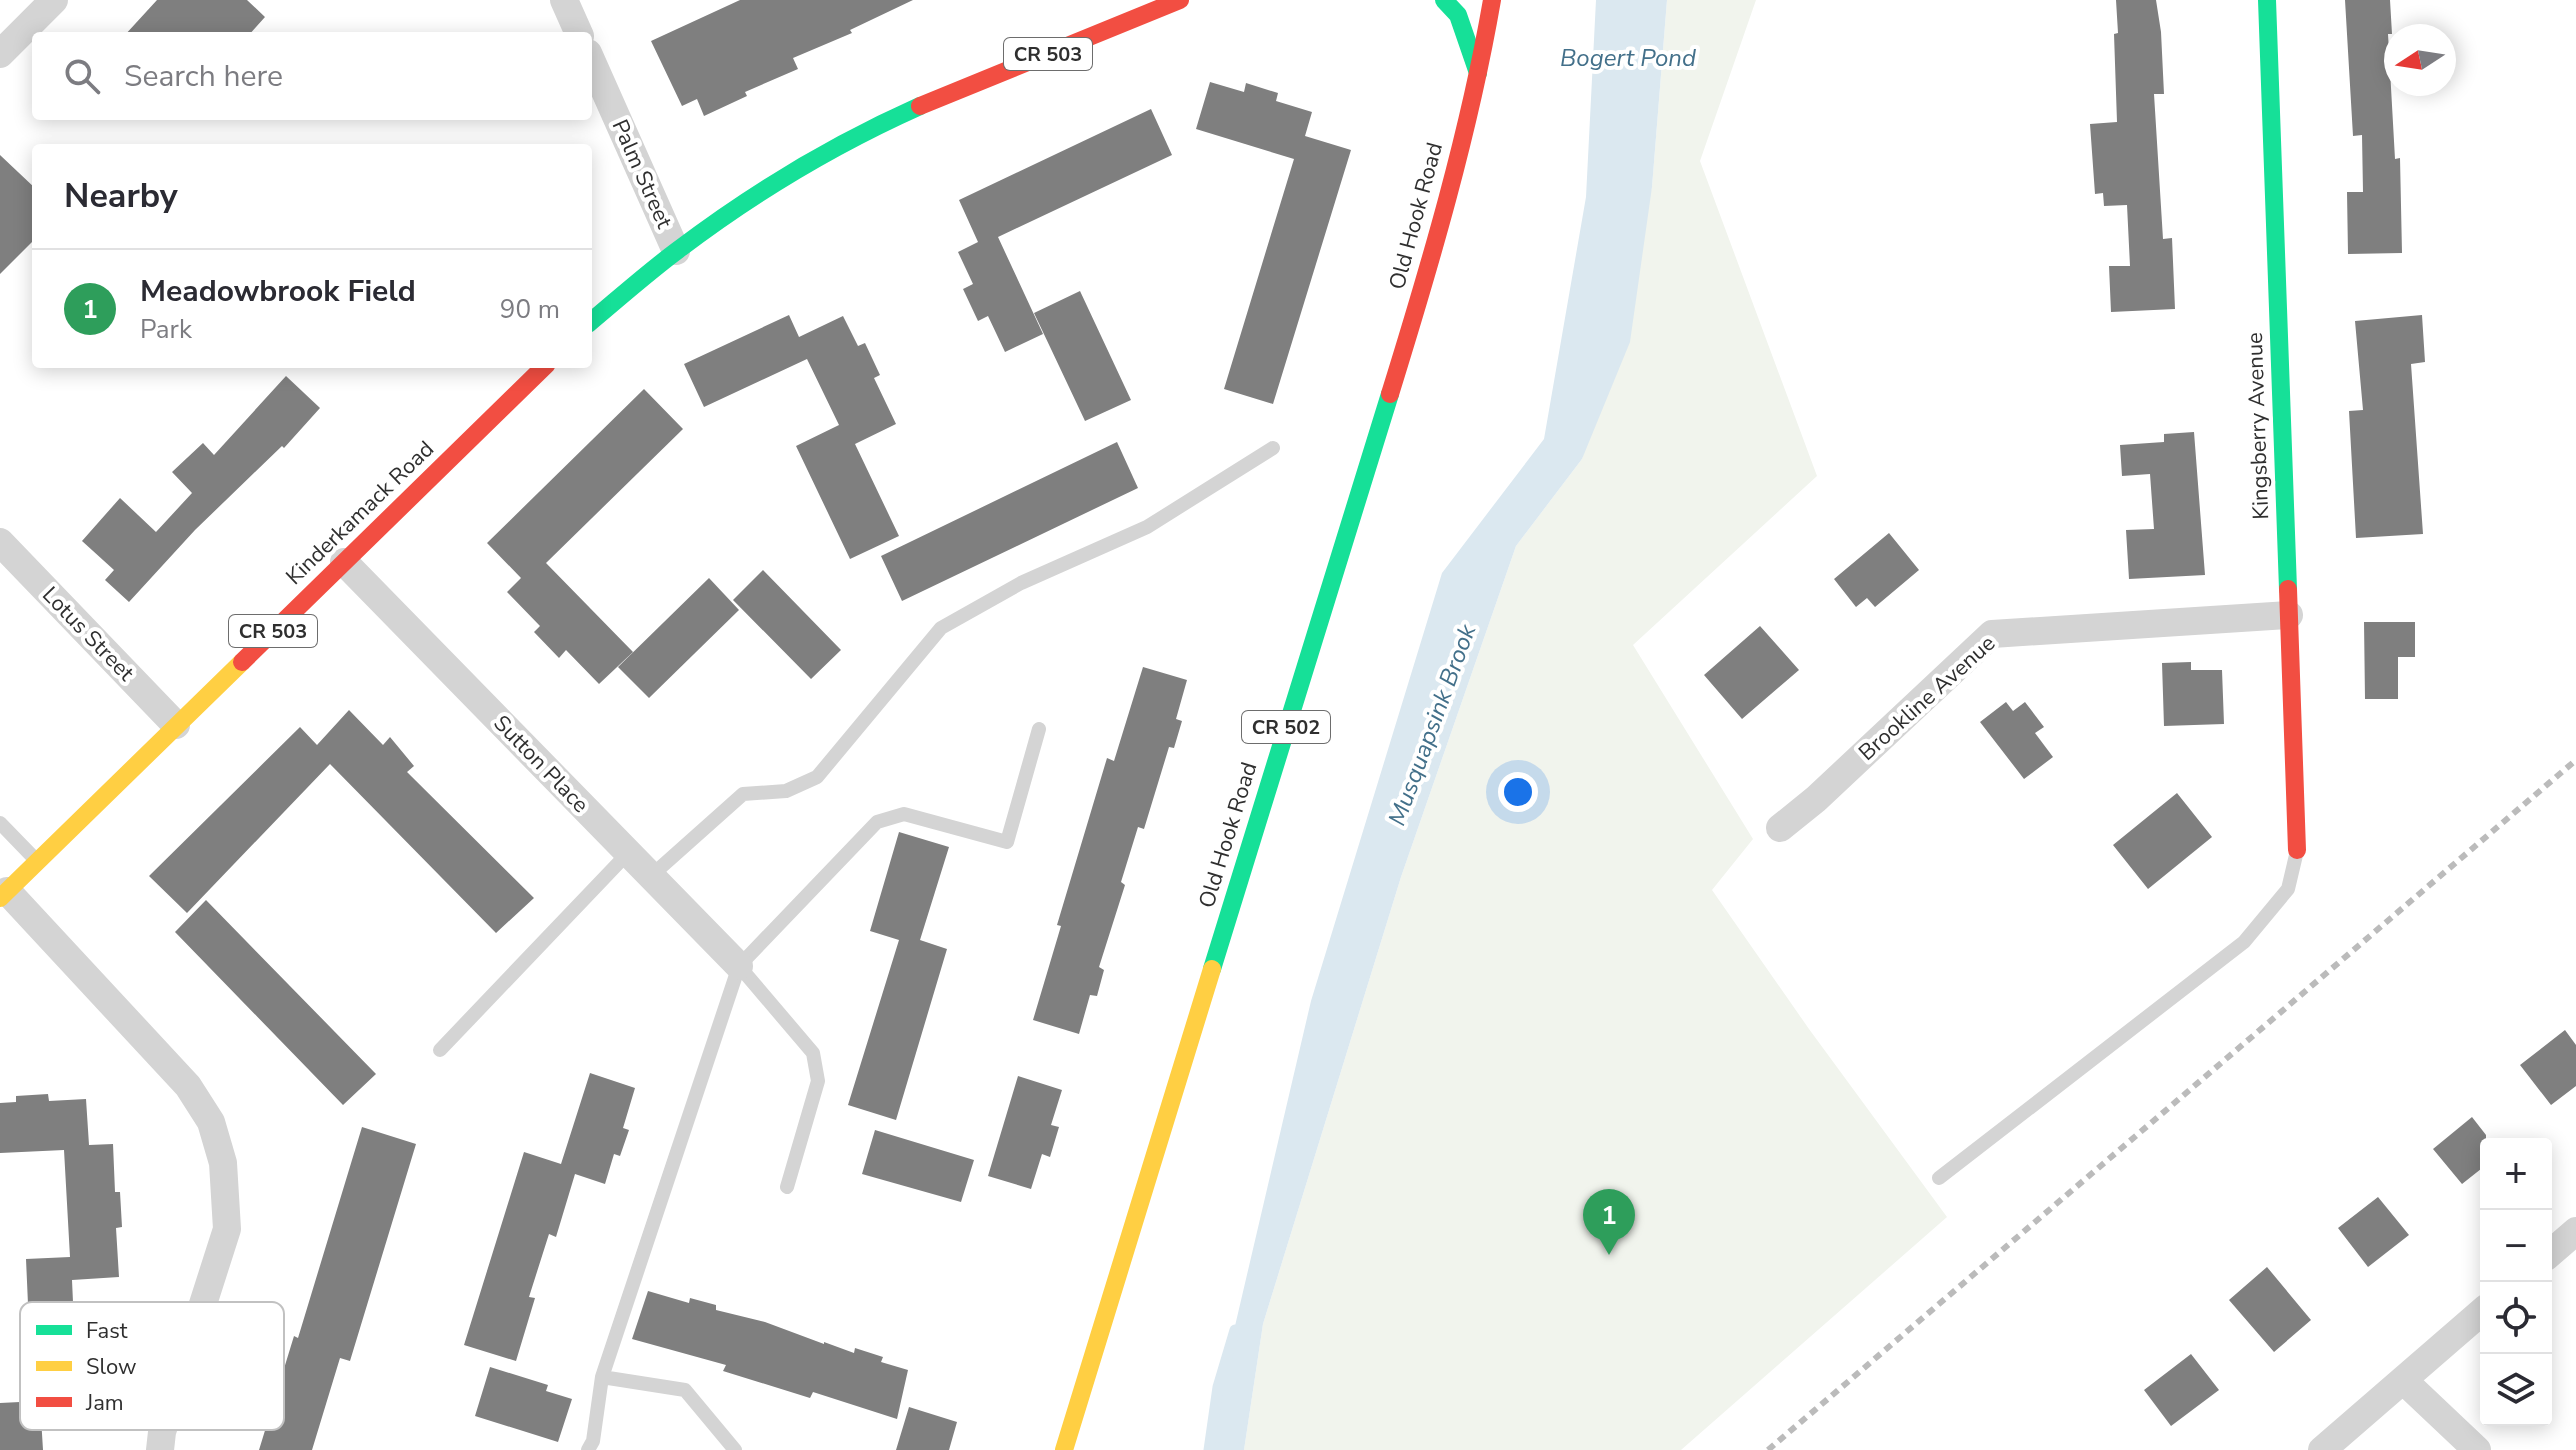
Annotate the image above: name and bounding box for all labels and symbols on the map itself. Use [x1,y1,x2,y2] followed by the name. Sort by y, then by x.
[2384,24,2456,96] north arrow
[1004,38,1092,70] road number: CR 503
[1560,42,1696,74] water label: Bogert Pond
[605,115,679,233] street label: Palm Street
[1382,139,1450,293] street label: Old Hook Road
[2240,332,2276,520] street label: Kingsberry Avenue
[280,435,440,591] street label: Kinderkamack Road
[35,580,141,688] street label: Lotus Street
[229,615,317,647] road number: CR 503
[1381,619,1484,830] water label: Musquapsink Brook
[1852,628,2002,768] street label: Brookline Avenue
[487,709,595,819] street label: Sutton Place
[1242,711,1330,743] road number: CR 502
[1192,759,1264,911] street label: Old Hook Road
[1498,772,1538,812] your location
[1583,1189,1635,1255] pin: 1
[20,1302,284,1430] legend
[86,1316,128,1346] text: Fast
[86,1352,137,1382] text: Slow
[85,1388,124,1418] text: Jam

